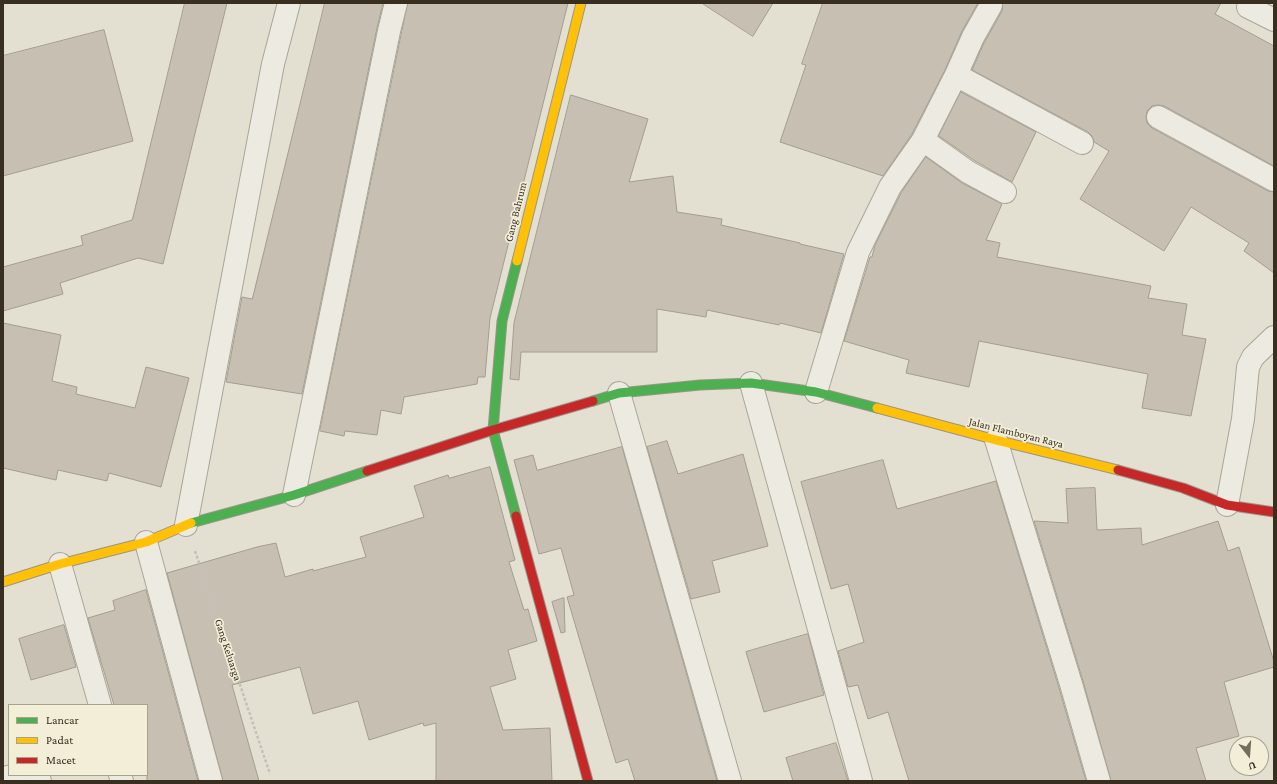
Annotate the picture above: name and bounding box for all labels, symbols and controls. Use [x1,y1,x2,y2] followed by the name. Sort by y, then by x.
[502,181,530,243] street label: Gang Bahrum
[967,415,1065,451] street label: Jalan Flamboyan Raya
[212,617,244,683] street label: Gang Keluarga
[8,704,148,776] legend
[46,713,79,727] text: Lancar
[46,733,73,747] text: Padat
[1229,736,1269,776] north arrow
[46,753,76,767] text: Macet
[1247,760,1258,773] text: U

